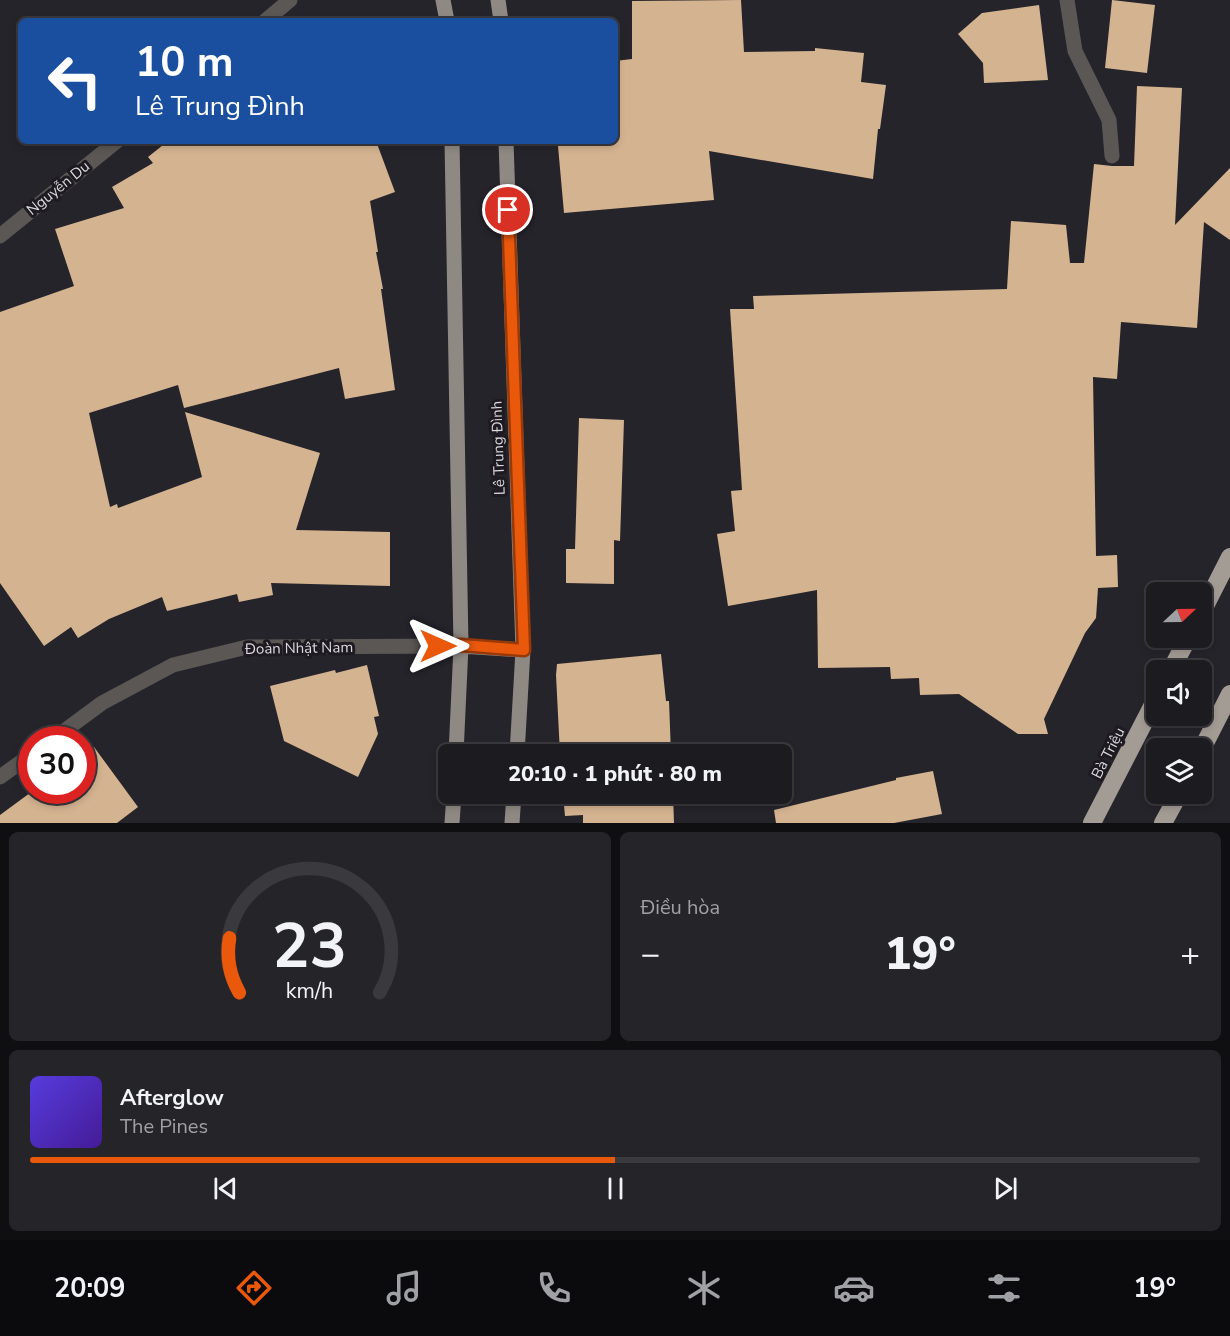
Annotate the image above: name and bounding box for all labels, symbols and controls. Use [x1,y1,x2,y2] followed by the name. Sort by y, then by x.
[135,34,234,91] text: 10 m
[36,42,114,120] icon: left
[135,88,305,125] text: Lê Trung Đình
[22,156,94,220] street label: Nguyễn Du
[482,184,533,235] pin
[491,193,524,226] icon: arrive
[486,400,510,496] street label: Lê Trung Đình
[1146,582,1212,648] north arrow
[1146,582,1212,804] map controls
[406,614,470,678] position arrow
[244,637,353,659] street label: Đoàn Nhật Nam
[1146,660,1212,726] button: sound
[1087,724,1129,782] street label: Bà Triệu
[18,726,96,804] speed limit sign: 30
[1146,738,1212,804] button: layers
[508,759,722,789] text: 20:10 · 1 phút · 80 m
[641,894,720,921] text: Điều hòa
[272,904,347,989] text: 23
[885,924,956,985] text: 19°
[641,932,660,977] text: −
[1180,932,1200,977] text: +
[286,977,333,1007] text: km/h
[120,1083,224,1113] text: Afterglow
[120,1113,208,1140] text: The Pines
[209,1172,242,1205] icon: previous
[599,1172,632,1205] icon: pause
[989,1172,1022,1205] icon: next
[233,1267,275,1309] icon: directions
[383,1267,425,1309] icon: music
[533,1267,575,1309] icon: phone
[683,1267,725,1309] icon: climate
[833,1267,875,1309] icon: car
[983,1267,1025,1309] icon: filters
[54,1270,125,1307] text: 20:09
[1133,1270,1176,1307] text: 19°

